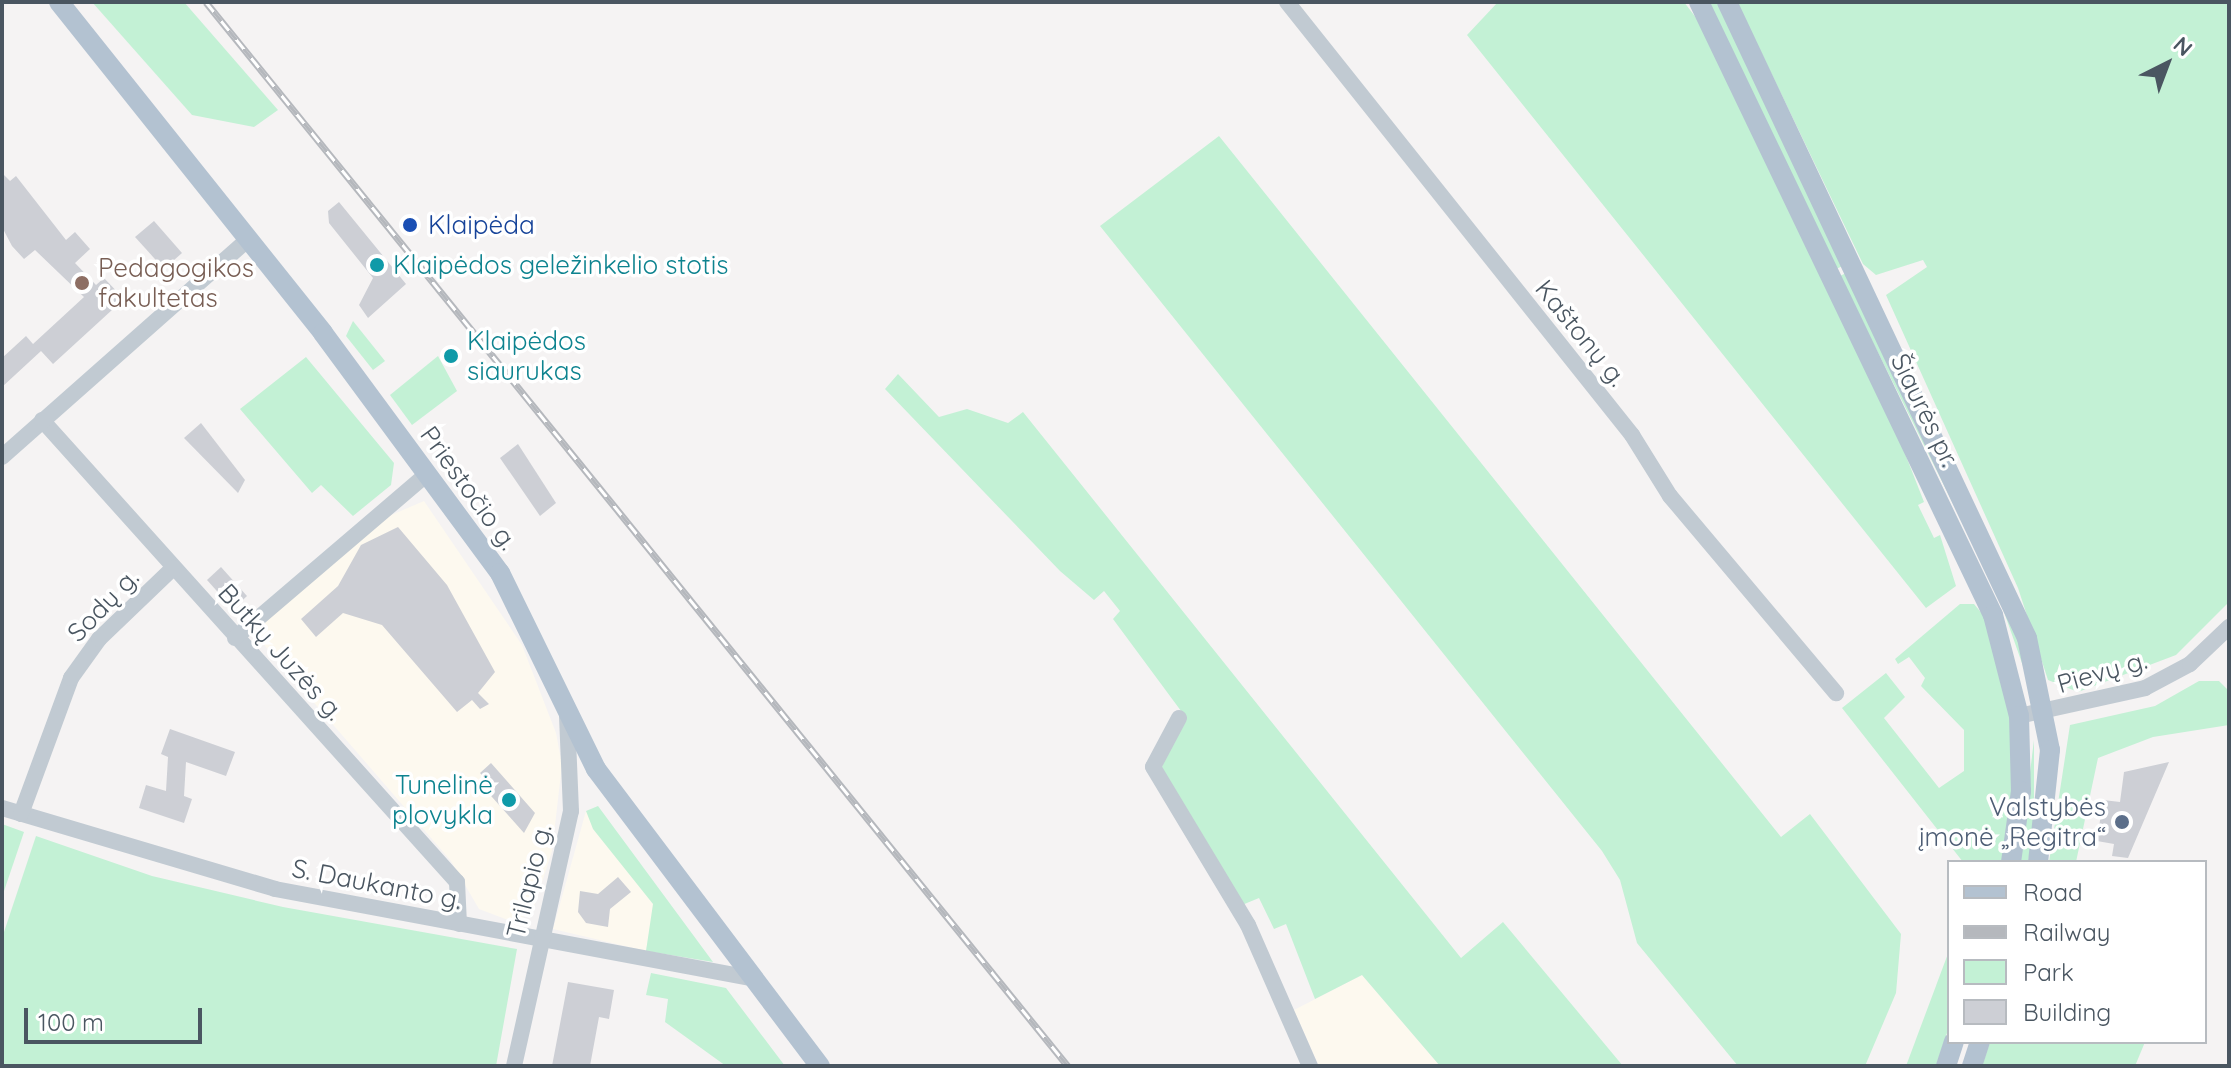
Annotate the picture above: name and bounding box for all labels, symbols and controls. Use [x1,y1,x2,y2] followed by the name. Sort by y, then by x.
[2127,24,2207,104] north arrow
[2168,30,2198,62] text: N
[428,209,535,241] place label: Klaipėda
[399,214,421,236] marker: Klaipėda
[393,249,728,281] place label: Klaipėdos geležinkelio stotis
[98,252,254,314] place label: Pedagogikos fakultetas
[368,256,386,274] marker: Klaipėdos geležinkelio stotis
[73,274,91,292] marker: Pedagogikos fakultetas
[1529,274,1633,392] street label: Kaštonų g.
[467,325,586,386] place label: Klaipėdos siaurukas
[442,347,460,365] marker: Klaipėdos siaurukas
[1884,349,1966,471] street label: Šiaurės pr.
[414,420,524,556] street label: Priestočio g.
[61,562,145,648] street label: Sodų g.
[212,577,350,727] street label: Butkų Juzės g.
[2053,644,2151,700] street label: Pievų g.
[392,769,493,830] place label: Tunelinė plovykla
[500,791,518,809] marker: Tunelinė plovykla
[1919,791,2106,852] place label: Valstybės įmonė „Regitra“
[2113,813,2131,831] marker: Valstybės įmonė „Regitra“
[500,821,558,941] street label: Trilapio g.
[289,852,465,916] street label: S. Daukanto g.
[1947,860,2207,1044] legend
[2023,877,2083,907] text: Road
[2023,917,2110,947] text: Railway
[2023,957,2074,987] text: Park
[28,992,206,1042] scale bar
[2023,997,2111,1027] text: Building
[38,1007,104,1037] text: 100 m

